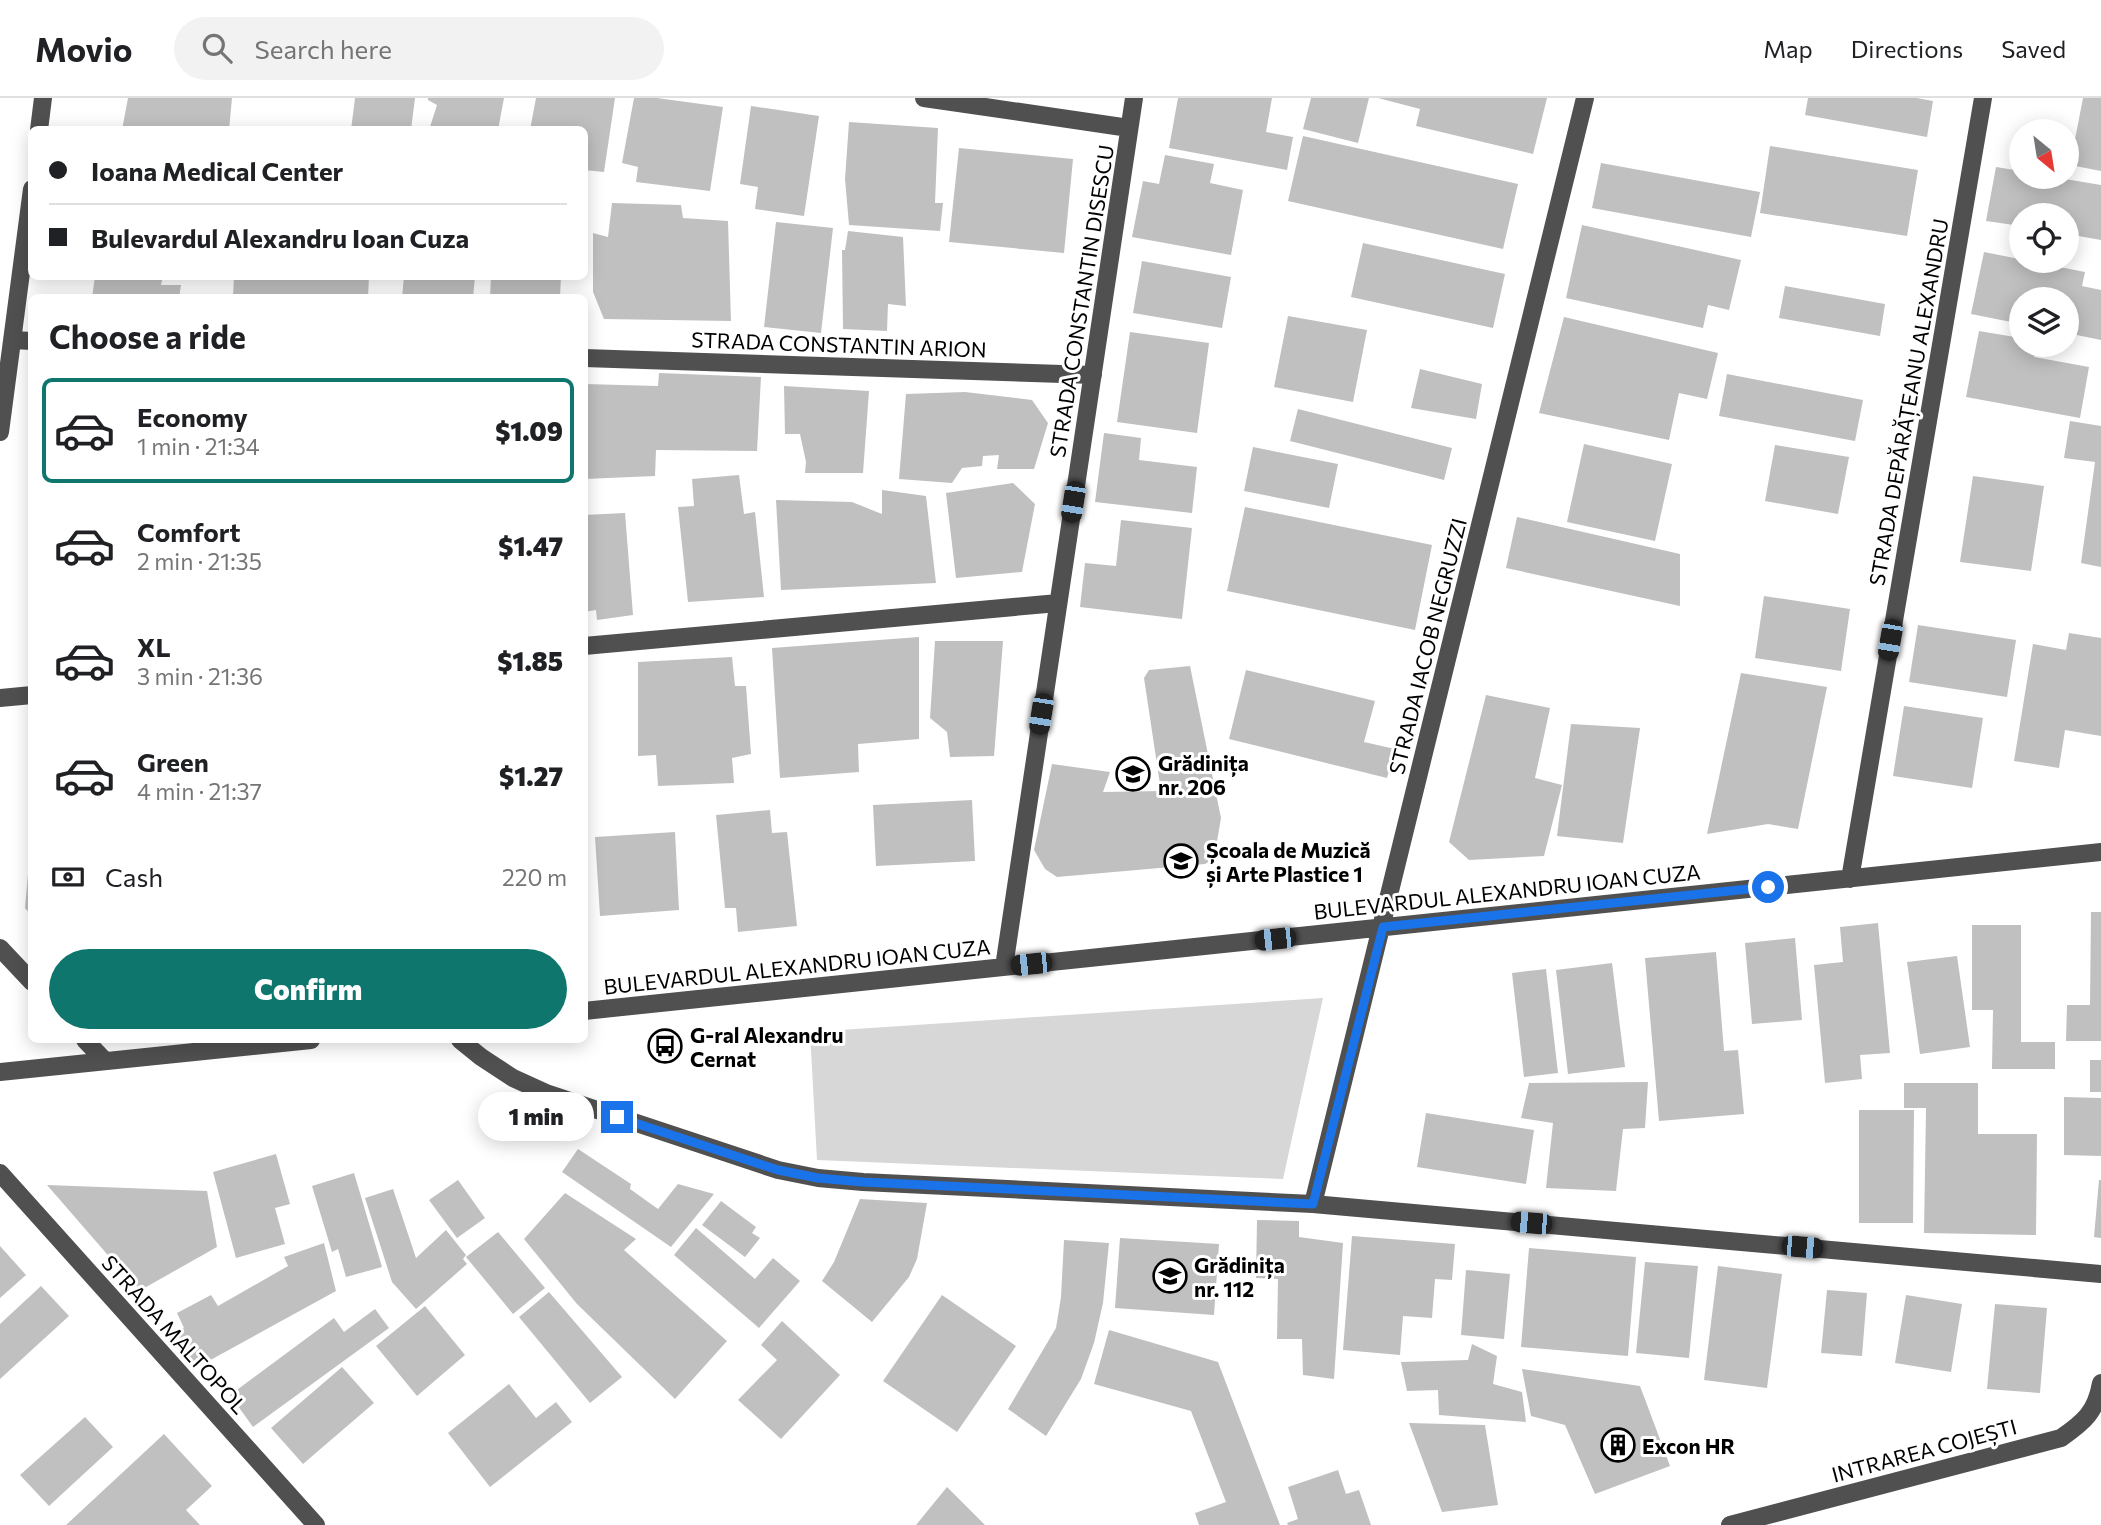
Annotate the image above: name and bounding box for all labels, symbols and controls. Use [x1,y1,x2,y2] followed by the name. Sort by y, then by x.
[174,17,664,80] search box
[35,28,132,69] text: Movio
[198,29,236,67] icon: search
[254,33,392,64] text: Search here
[1763,34,1813,63] text: Map
[1851,34,1963,63] text: Directions
[2001,34,2066,63] text: Saved
[2009,119,2079,189] north arrow
[2009,119,2079,357] map controls
[1044,143,1118,459] street label: STRADA CONSTANTIN DISESCU
[91,155,343,186] text: Ioana Medical Center
[2009,203,2079,273] button: locate
[1863,217,1955,588] street label: STRADA DEPĂRĂȚEANU ALEXANDRU
[91,222,469,253] text: Bulevardul Alexandru Ioan Cuza
[2009,287,2079,357] button: layers
[49,316,246,356] text: Choose a ride
[691,326,987,362] street label: STRADA CONSTANTIN ARION
[53,399,116,462] icon: car
[137,401,248,432] text: Economy
[495,415,563,446] text: $1.09
[137,432,260,460] text: 1 min · 21:34
[1060,480,1087,524] car
[53,514,116,577] icon: car
[1383,515,1471,777] street label: STRADA IACOB NEGRUZZI
[137,516,240,547] text: Comfort
[498,530,563,561] text: $1.47
[137,547,262,575] text: 2 min · 21:35
[1877,617,1904,663] car
[53,629,116,692] icon: car
[137,631,171,662] text: XL
[497,645,563,676] text: $1.85
[137,662,263,690] text: 3 min · 21:36
[1028,692,1055,736] car
[53,744,116,807] icon: car
[137,746,209,777] text: Green
[1158,750,1249,799] place label: Grădinița nr. 206
[1114,755,1152,793] school or university icon: Grădinița nr. 206
[499,760,563,791] text: $1.27
[137,777,262,805] text: 4 min · 21:37
[1206,837,1370,888] place label: Școala de Muzică și Arte Plastice 1
[1162,842,1200,880] school or university icon: Școala de Muzică și Arte Plastice 1
[49,858,87,896] icon: cash
[1312,858,1702,924] street label: BULEVARDUL ALEXANDRU IOAN CUZA
[105,861,163,892] text: Cash
[502,863,567,891] text: 220 m
[1752,871,1784,903] route start
[1254,926,1297,952] car
[602,933,992,999] street label: BULEVARDUL ALEXANDRU IOAN CUZA
[49,949,567,1029] button: Confirm
[1010,951,1053,977] car
[690,1022,843,1071] place label: G-ral Alexandru Cernat
[646,1027,684,1065] bus stop icon: G-ral Alexandru Cernat
[477,1093,592,1142] callout: 1 min
[601,1101,633,1133] route end
[508,1102,564,1130] text: 1 min
[1510,1211,1553,1235] car
[1781,1235,1824,1259] car
[97,1250,253,1418] street label: STRADA MALTOPOL
[1194,1252,1285,1301] place label: Grădinița nr. 112
[1151,1257,1189,1295] school or university icon: Grădinița nr. 112
[1829,1413,2020,1489] street label: INTRAREA COJEȘTI
[1599,1426,1637,1464] building icon: Excon HR
[1642,1433,1736,1458] place label: Excon HR

